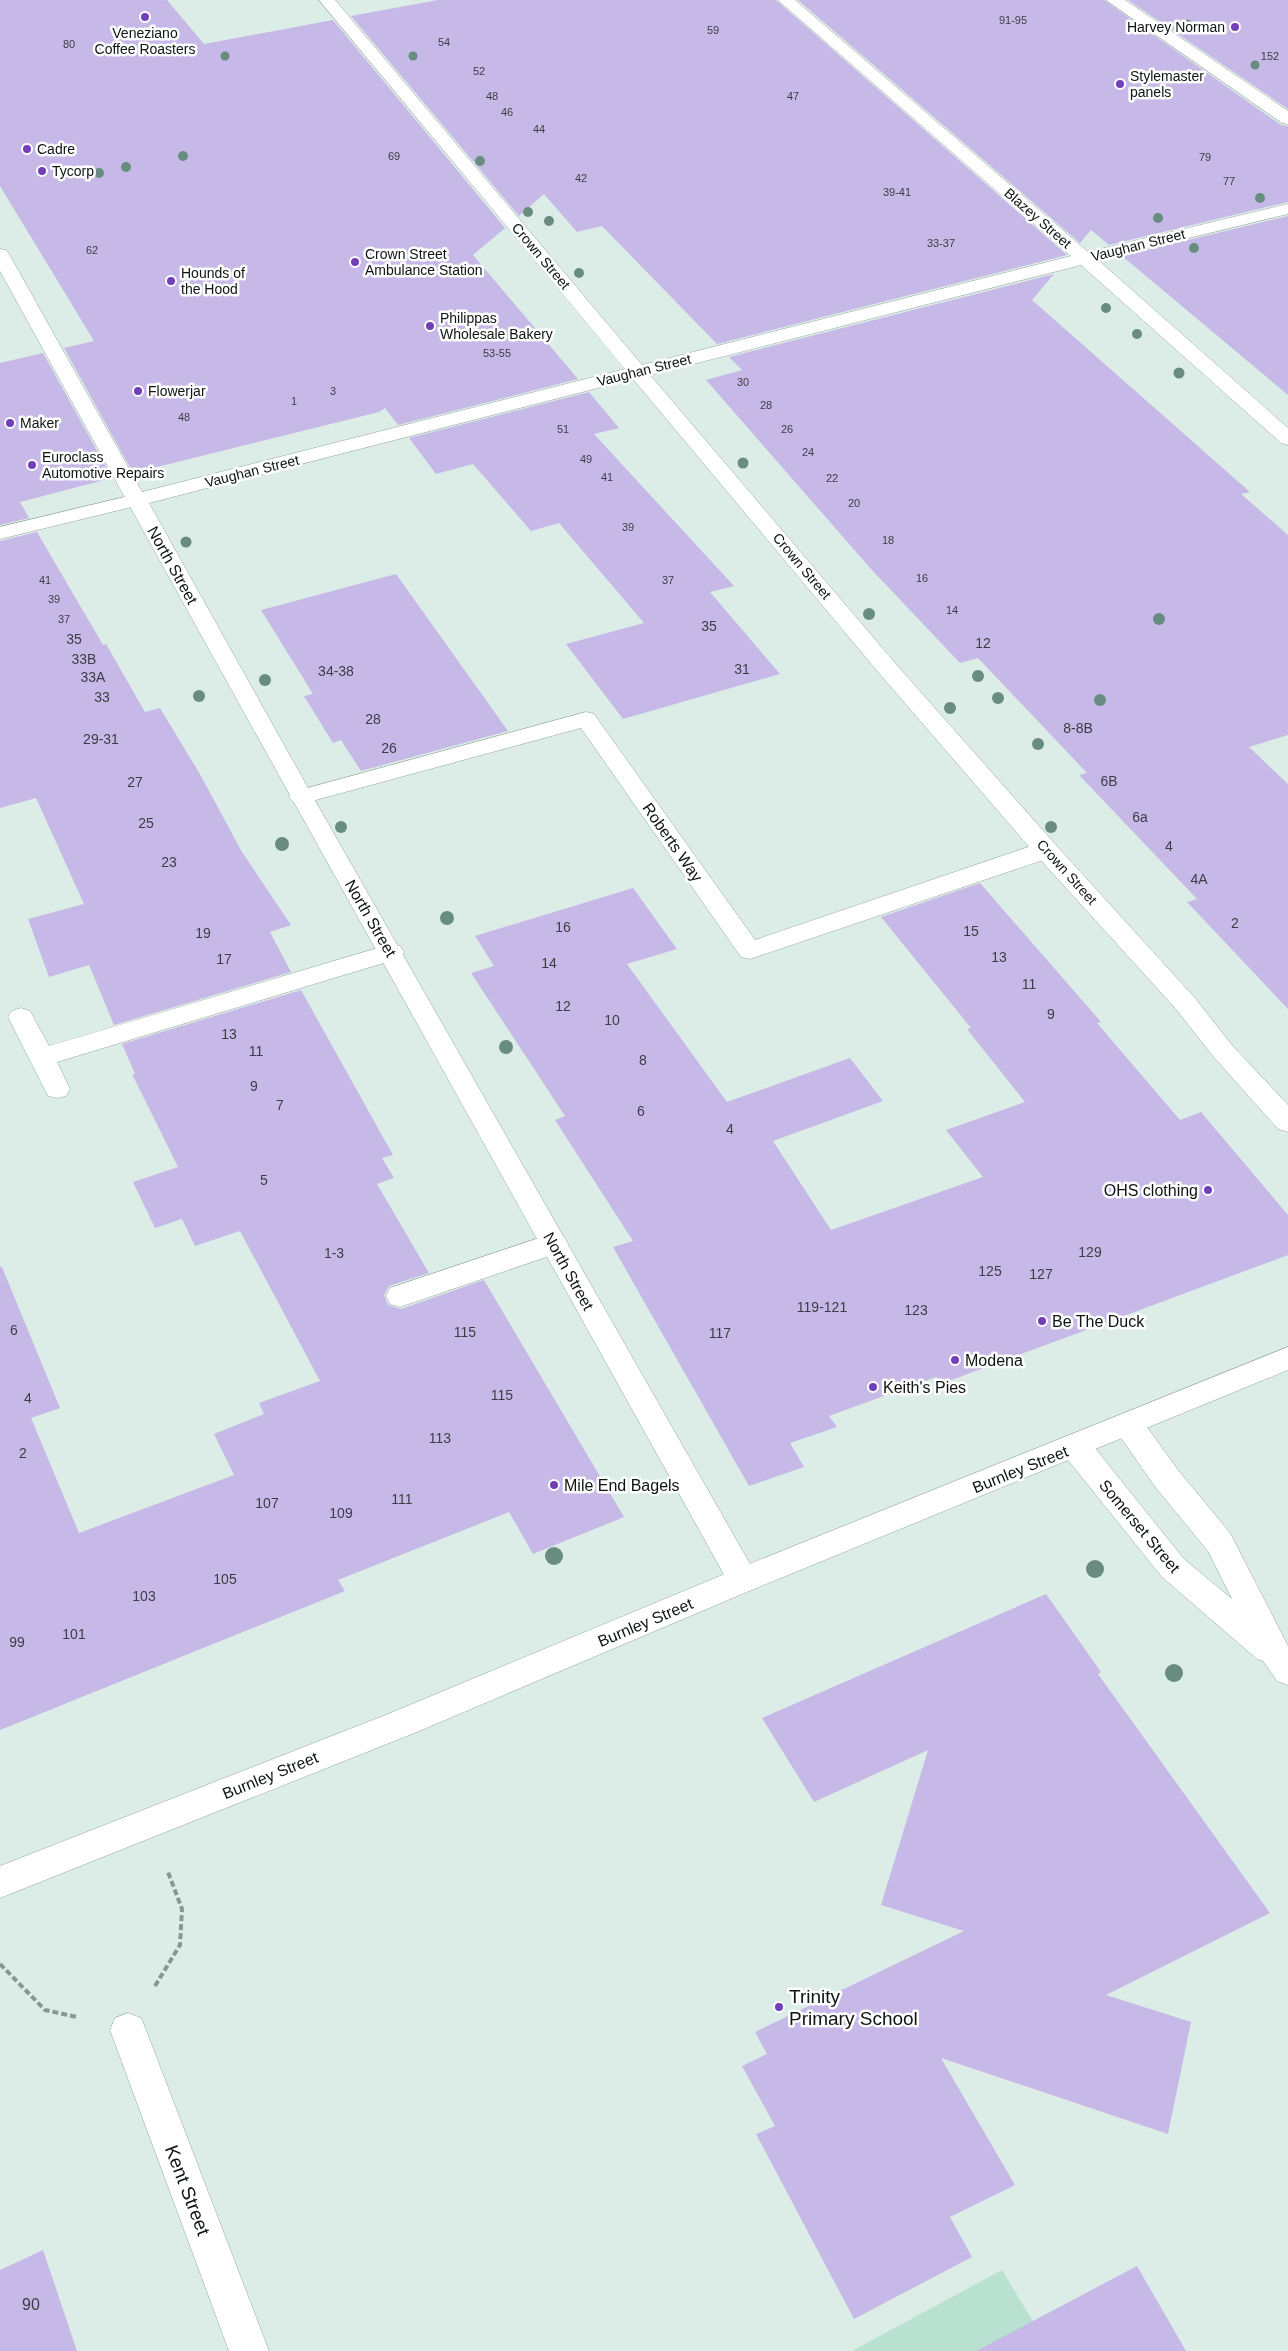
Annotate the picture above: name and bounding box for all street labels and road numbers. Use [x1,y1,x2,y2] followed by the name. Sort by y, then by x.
[1001,185,1075,251] street label: Blazey Street
[509,220,573,293] street label: Crown Street
[1089,226,1187,264] street label: Vaughan Street
[595,351,693,389] street label: Vaughan Street
[203,452,301,490] street label: Vaughan Street
[144,523,201,608] street label: North Street
[770,530,834,603] street label: Crown Street
[639,800,706,885] street label: Roberts Way
[1034,836,1100,908] street label: Crown Street
[342,877,400,960] street label: North Street
[540,1229,597,1314] street label: North Street
[970,1442,1071,1496] street label: Burnley Street
[1096,1477,1184,1576] street label: Somerset Street
[595,1595,696,1650] street label: Burnley Street
[220,1748,321,1802] street label: Burnley Street
[161,2142,215,2239] street label: Kent Street

